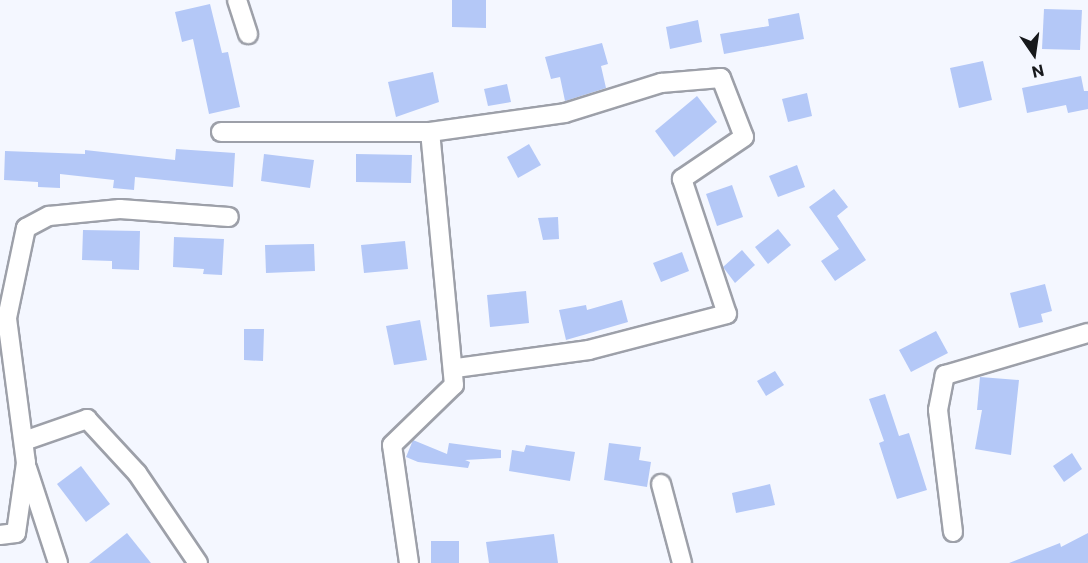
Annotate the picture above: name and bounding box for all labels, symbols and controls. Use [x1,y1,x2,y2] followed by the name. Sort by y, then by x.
[1004,24,1064,84] north arrow
[1030,61,1046,83] text: N

